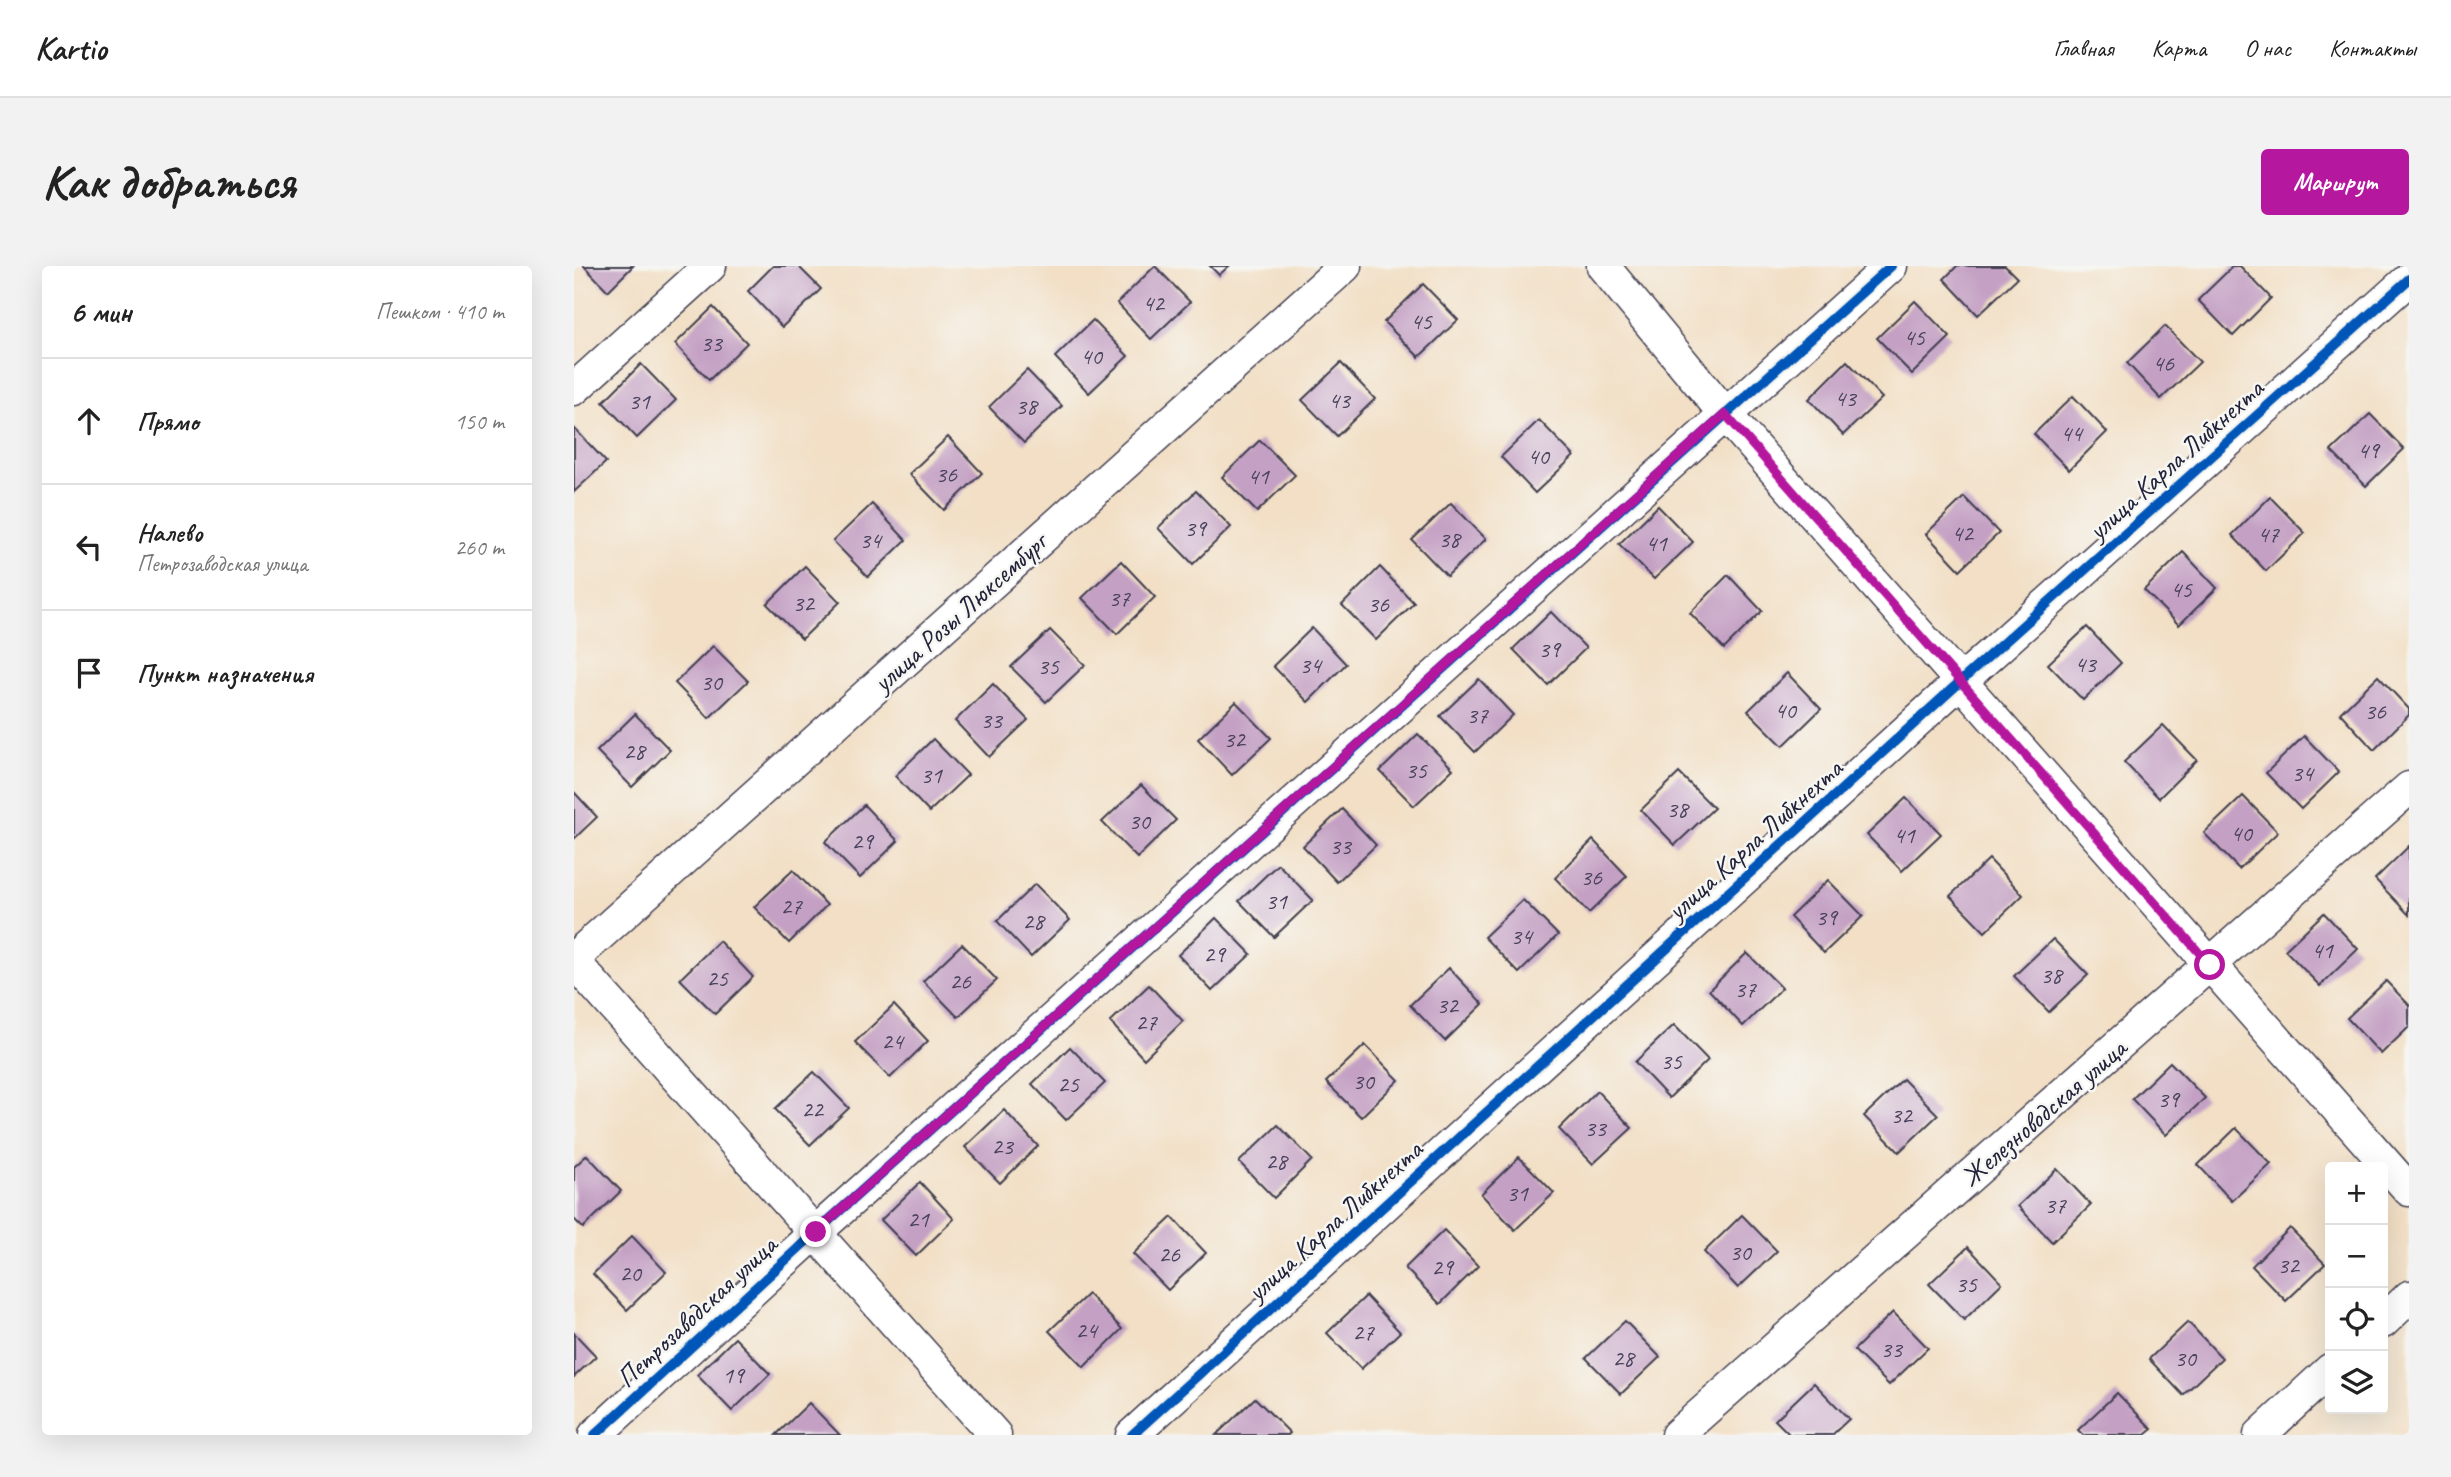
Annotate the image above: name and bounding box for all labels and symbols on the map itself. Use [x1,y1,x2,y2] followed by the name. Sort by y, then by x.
[1142,288,1166,318] house number: 42
[1410,306,1433,336] house number: 45
[1903,322,1926,352] house number: 45
[700,328,724,358] house number: 33
[1080,341,1104,371] house number: 40
[2152,348,2175,378] house number: 46
[2079,370,2272,549] street label: улица Карла Либкнехта
[1834,383,1858,413] house number: 43
[1328,385,1352,415] house number: 43
[628,386,651,416] house number: 31
[1015,391,1039,421] house number: 38
[2060,418,2084,448] house number: 44
[2357,435,2381,465] house number: 49
[1527,441,1551,471] house number: 40
[935,459,958,489] house number: 36
[1247,461,1270,491] house number: 41
[1184,513,1208,543] house number: 39
[1951,518,1975,548] house number: 42
[2257,519,2280,549] house number: 47
[864,523,1056,701] street label: улица Розы Люксембург
[1438,524,1462,554] house number: 38
[859,525,883,555] house number: 34
[1645,528,1668,558] house number: 41
[2170,574,2193,604] house number: 45
[1108,583,1131,613] house number: 37
[792,588,816,618] house number: 32
[1367,589,1390,619] house number: 36
[1538,634,1562,664] house number: 39
[2074,649,2098,679] house number: 43
[1299,650,1323,680] house number: 34
[1037,651,1060,681] house number: 35
[700,667,724,697] house number: 30
[1774,695,1798,725] house number: 40
[2364,696,2387,726] house number: 36
[1466,700,1489,730] house number: 37
[980,705,1004,735] house number: 33
[1223,724,1247,754] house number: 32
[623,736,647,766] house number: 28
[1658,750,1851,929] street label: улица Карла Либкнехта
[1405,755,1428,785] house number: 35
[2291,758,2315,788] house number: 34
[920,760,943,790] house number: 31
[1666,794,1690,824] house number: 38
[1128,806,1152,836] house number: 30
[2230,818,2254,848] house number: 40
[1893,820,1916,850] house number: 41
[851,826,875,856] house number: 29
[1329,831,1353,861] house number: 33
[1580,862,1603,892] house number: 36
[1265,886,1288,916] house number: 31
[780,891,803,921] house number: 27
[1815,902,1839,932] house number: 39
[1022,906,1046,936] house number: 28
[1510,921,1534,951] house number: 34
[2311,935,2334,965] house number: 41
[1203,939,1227,969] house number: 29
[2194,949,2225,980] route start
[2040,960,2064,990] house number: 38
[706,963,729,993] house number: 25
[949,966,972,996] house number: 26
[1734,974,1757,1004] house number: 37
[1436,990,1460,1020] house number: 32
[1135,1007,1158,1037] house number: 27
[881,1026,905,1056] house number: 24
[1953,1029,2135,1194] street label: Железноводская улица
[1660,1046,1683,1076] house number: 35
[1352,1066,1376,1096] house number: 30
[1057,1069,1080,1099] house number: 25
[2157,1084,2181,1114] house number: 39
[801,1094,825,1124] house number: 22
[1890,1100,1914,1130] house number: 32
[1584,1113,1608,1143] house number: 33
[991,1131,1015,1161] house number: 23
[1238,1131,1431,1310] street label: улица Карла Либкнехта
[1265,1146,1289,1176] house number: 28
[1506,1178,1529,1208] house number: 31
[2044,1190,2067,1220] house number: 37
[907,1204,930,1234] house number: 21
[800,1216,831,1247] route end
[608,1226,786,1395] street label: Петрозаводская улица
[1729,1237,1753,1267] house number: 30
[1158,1239,1181,1269] house number: 26
[2277,1250,2301,1280] house number: 32
[1431,1252,1455,1282] house number: 29
[619,1258,643,1288] house number: 20
[1955,1269,1978,1299] house number: 35
[1075,1315,1099,1345] house number: 24
[1352,1317,1375,1347] house number: 27
[1880,1334,1904,1364] house number: 33
[1612,1343,1636,1373] house number: 28
[2174,1343,2198,1373] house number: 30
[722,1360,746,1390] house number: 19

